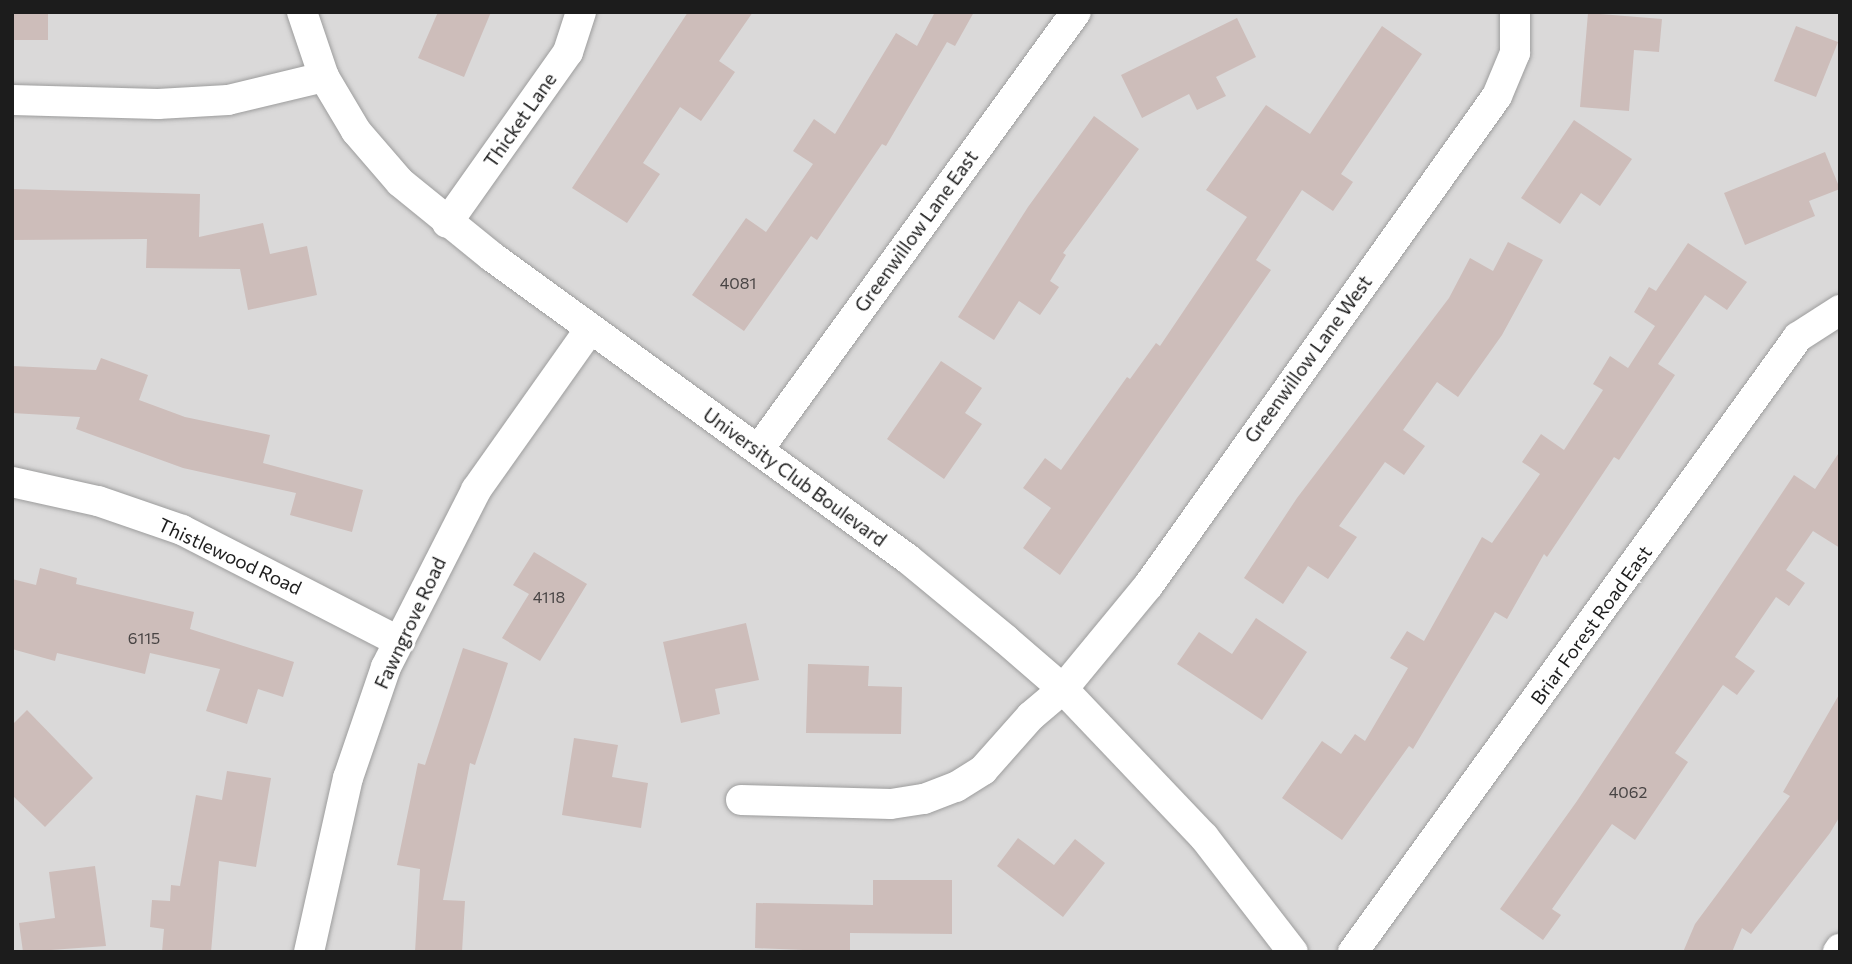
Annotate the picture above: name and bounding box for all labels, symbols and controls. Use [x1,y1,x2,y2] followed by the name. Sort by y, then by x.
[479,68,561,172] street label: Thicket Lane
[850,146,982,316] street label: Greenwillow Lane East
[1240,271,1376,447] street label: Greenwillow Lane West
[720,273,756,293] house number: 4081
[699,403,891,551] street label: University Club Boulevard
[155,513,305,599] street label: Thistlewood Road
[1526,541,1656,709] street label: Briar Forest Road East
[370,554,450,692] street label: Fawngrove Road
[533,587,565,607] house number: 4118
[128,628,160,648] house number: 6115
[1609,782,1647,802] house number: 4062

